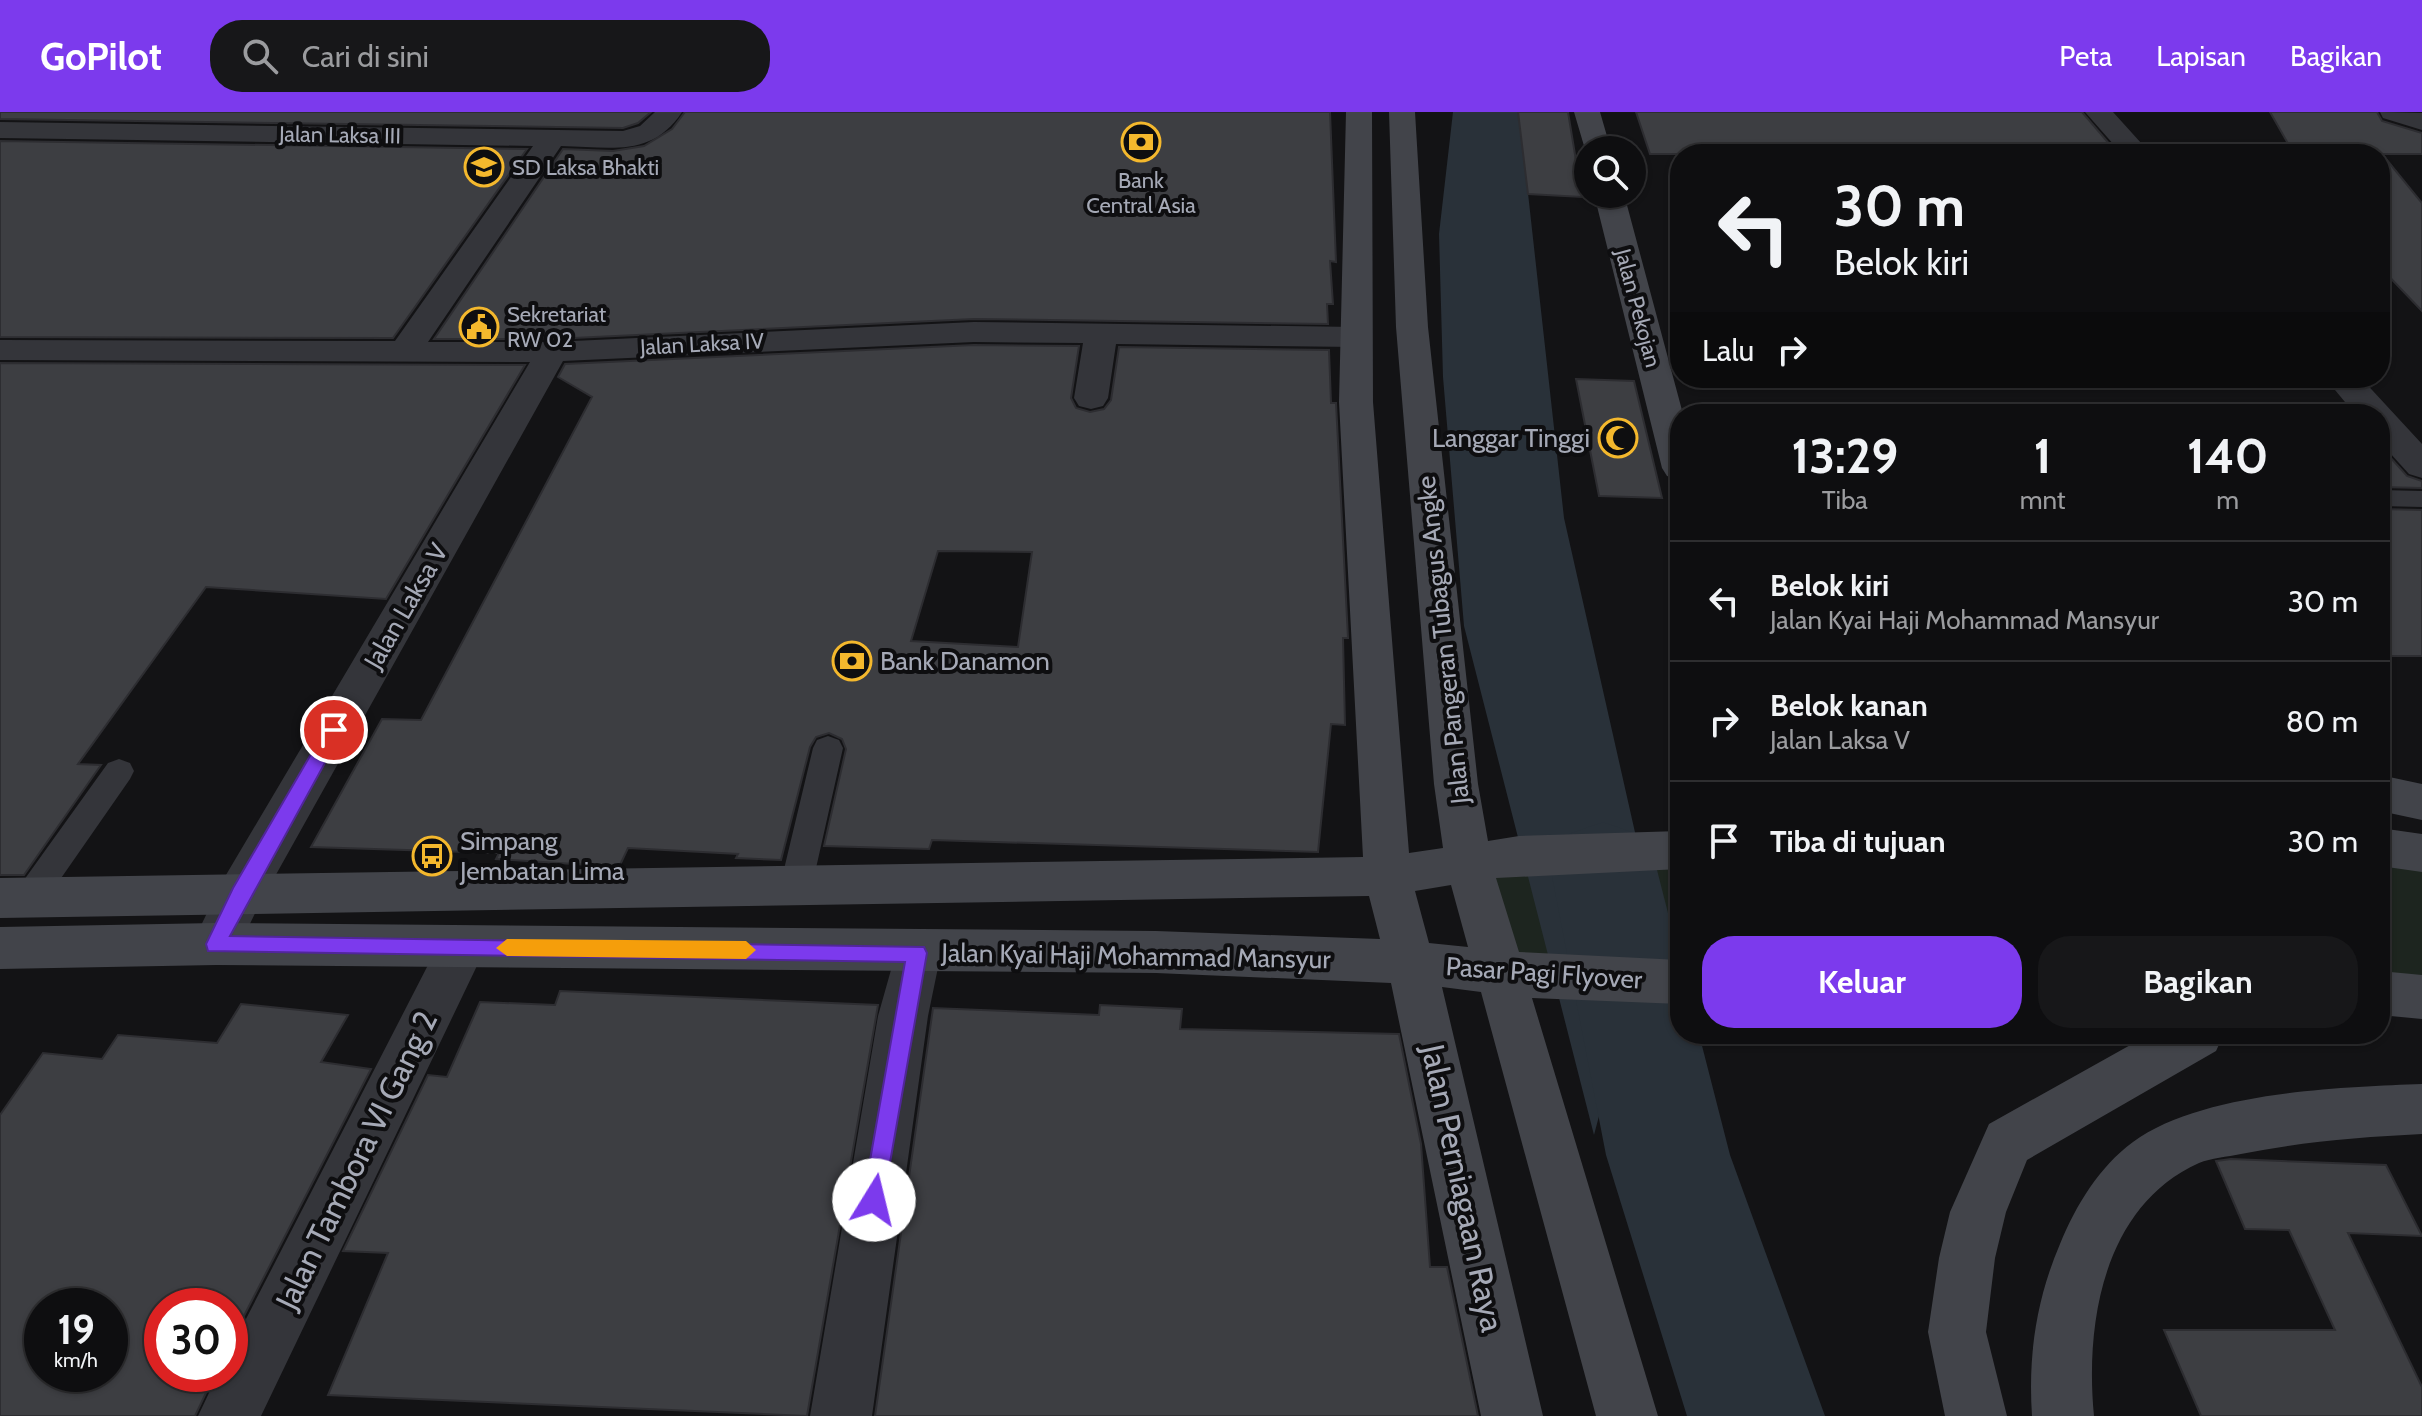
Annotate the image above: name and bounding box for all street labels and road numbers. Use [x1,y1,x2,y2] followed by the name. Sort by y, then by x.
[278,120,401,150] street label: Jalan Laksa III
[1609,245,1667,370] street label: Jalan Pekojan
[638,327,765,361] street label: Jalan Laksa IV
[1410,474,1476,807] street label: Jalan Pangeran Tubagus Angke
[357,537,455,675] street label: Jalan Laksa V
[940,937,1332,975] street label: Jalan Kyai Haji Mohammad Mansyur
[1445,950,1644,996] street label: Pasar Pagi Flyover
[266,1004,445,1316] street label: Jalan Tambora VI Gang 2
[1413,1040,1513,1336] street label: Jalan Perniagaan Raya

